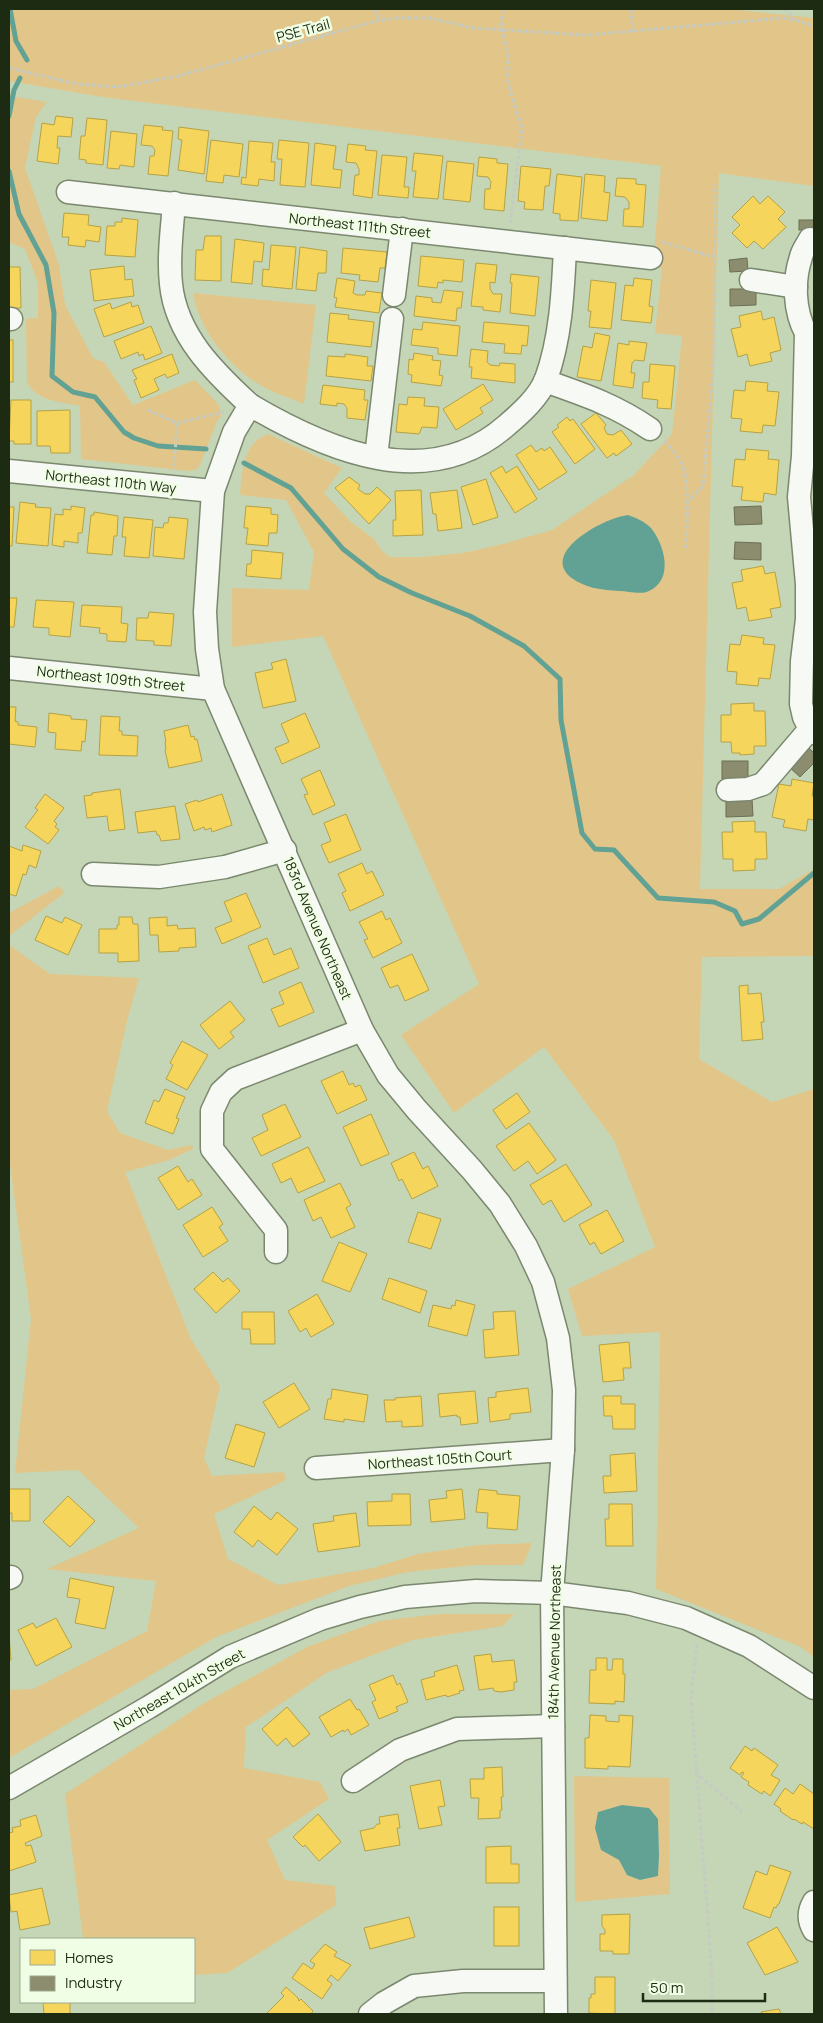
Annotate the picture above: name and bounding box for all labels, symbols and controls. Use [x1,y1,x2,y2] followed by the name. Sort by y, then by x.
[274,14,332,46] street label: PSE Trail
[288,208,432,242] street label: Northeast 111th Street
[44,465,178,497] street label: Northeast 110th Way
[36,661,186,695] street label: Northeast 109th Street
[279,854,357,1003] street label: 183rd Avenue Northeast
[367,1444,513,1474] street label: Northeast 105th Court
[543,1564,565,1720] street label: 184th Avenue Northeast
[110,1643,248,1734] street label: Northeast 104th Street
[20,1938,195,2003] legend
[65,1947,114,1968] text: Homes
[643,1970,766,2002] scale bar
[65,1972,122,1993] text: Industry
[650,1977,684,1998] text: 50 m

